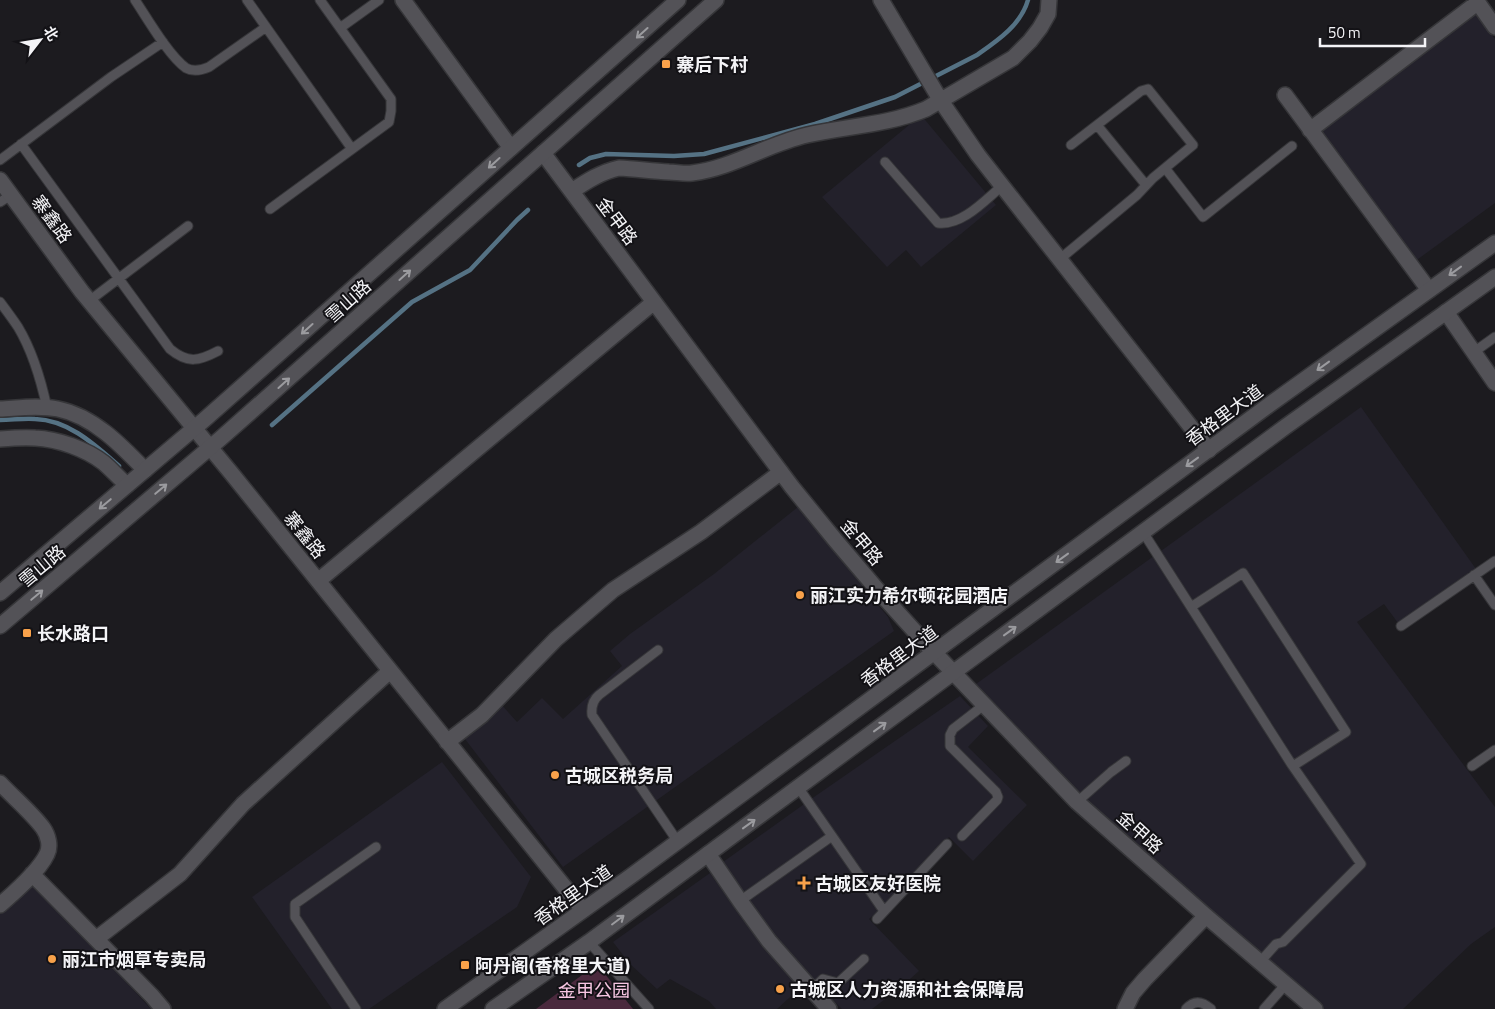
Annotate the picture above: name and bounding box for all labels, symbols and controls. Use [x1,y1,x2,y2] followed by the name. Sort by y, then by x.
[15,15,65,65] north arrow
[1320,15,1425,47] scale bar
[1328,21,1361,44] text: 50 m
[39,22,64,44] text: 北
[636,27,649,38] one-way arrow
[676,51,748,78] place label: 寨后下村
[660,58,672,70] marker: 寨后下村
[487,157,500,169] one-way arrow
[25,189,79,249] street label: 寨鑫路
[590,191,644,251] street label: 金甲路
[1449,266,1463,276] one-way arrow
[399,269,412,281] one-way arrow
[319,273,377,329] street label: 雪山路
[300,323,313,335] one-way arrow
[1317,361,1331,371] one-way arrow
[277,377,290,389] one-way arrow
[1180,378,1268,452] street label: 香格里大道
[1185,457,1199,467] one-way arrow
[154,484,167,495] one-way arrow
[98,498,111,510] one-way arrow
[278,506,332,564] street label: 寨鑫路
[834,513,890,571] street label: 金甲路
[13,538,71,594] street label: 雪山路
[1055,553,1069,564] one-way arrow
[810,582,1008,609] place label: 丽江实力希尔顿花园酒店
[794,589,806,601] marker: 丽江实力希尔顿花园酒店
[30,590,43,601] one-way arrow
[855,619,943,693] street label: 香格里大道
[37,620,109,647] place label: 长水路口
[1003,625,1016,636] one-way arrow
[21,627,33,639] marker: 长水路口
[872,722,886,732] one-way arrow
[565,762,673,789] place label: 古城区税务局
[549,769,561,781] marker: 古城区税务局
[1111,804,1169,860] street label: 金甲路
[742,818,755,829] one-way arrow
[528,858,618,932] street label: 香格里大道
[815,870,941,897] place label: 古城区友好医院
[797,876,811,890] marker: 古城区友好医院
[611,915,624,926] one-way arrow
[62,946,206,973] place label: 丽江市烟草专卖局
[475,952,630,979] place label: 阿丹阁(香格里大道)
[46,953,58,965] marker: 丽江市烟草专卖局
[459,959,471,971] marker: 阿丹阁(香格里大道)
[790,976,1024,1003] place label: 古城区人力资源和社会保障局
[558,977,630,1004] park label: 金甲公园
[774,983,786,995] marker: 古城区人力资源和社会保障局

